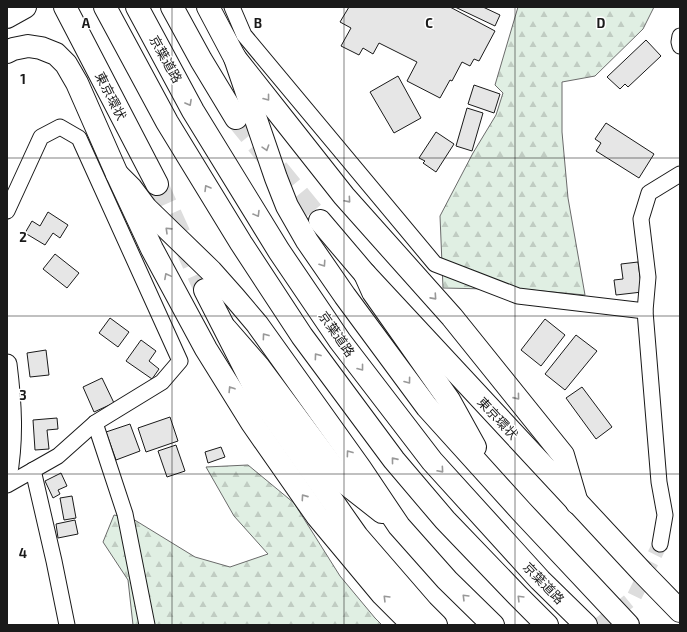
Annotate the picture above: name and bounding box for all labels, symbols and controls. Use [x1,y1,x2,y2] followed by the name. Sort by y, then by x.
[82,15,91,31] text: A
[254,15,262,31] text: B
[425,15,433,31] text: C
[597,15,606,31] text: D
[146,32,186,86] street label: 京葉道路
[92,69,130,123] street label: 東京環状
[20,71,26,87] text: 1
[262,94,269,101] one-way arrow
[185,99,192,106] one-way arrow
[261,145,270,152] one-way arrow
[205,185,212,192] one-way arrow
[343,195,350,203] one-way arrow
[252,210,259,217] one-way arrow
[165,227,173,234] one-way arrow
[19,229,27,245] text: 2
[318,260,325,267] one-way arrow
[164,273,171,280] one-way arrow
[430,292,437,300] one-way arrow
[316,308,358,360] street label: 京葉道路
[262,333,270,340] one-way arrow
[314,353,321,360] one-way arrow
[356,363,363,370] one-way arrow
[403,376,410,383] one-way arrow
[228,386,236,393] one-way arrow
[19,387,27,403] text: 3
[512,393,519,400] one-way arrow
[474,394,522,442] street label: 東京環状
[347,450,354,457] one-way arrow
[392,458,399,465] one-way arrow
[436,465,444,473] one-way arrow
[301,494,309,501] one-way arrow
[19,545,27,561] text: 4
[520,559,568,607] street label: 京葉道路
[462,594,470,602] one-way arrow
[383,595,391,603] one-way arrow
[517,595,524,603] one-way arrow

